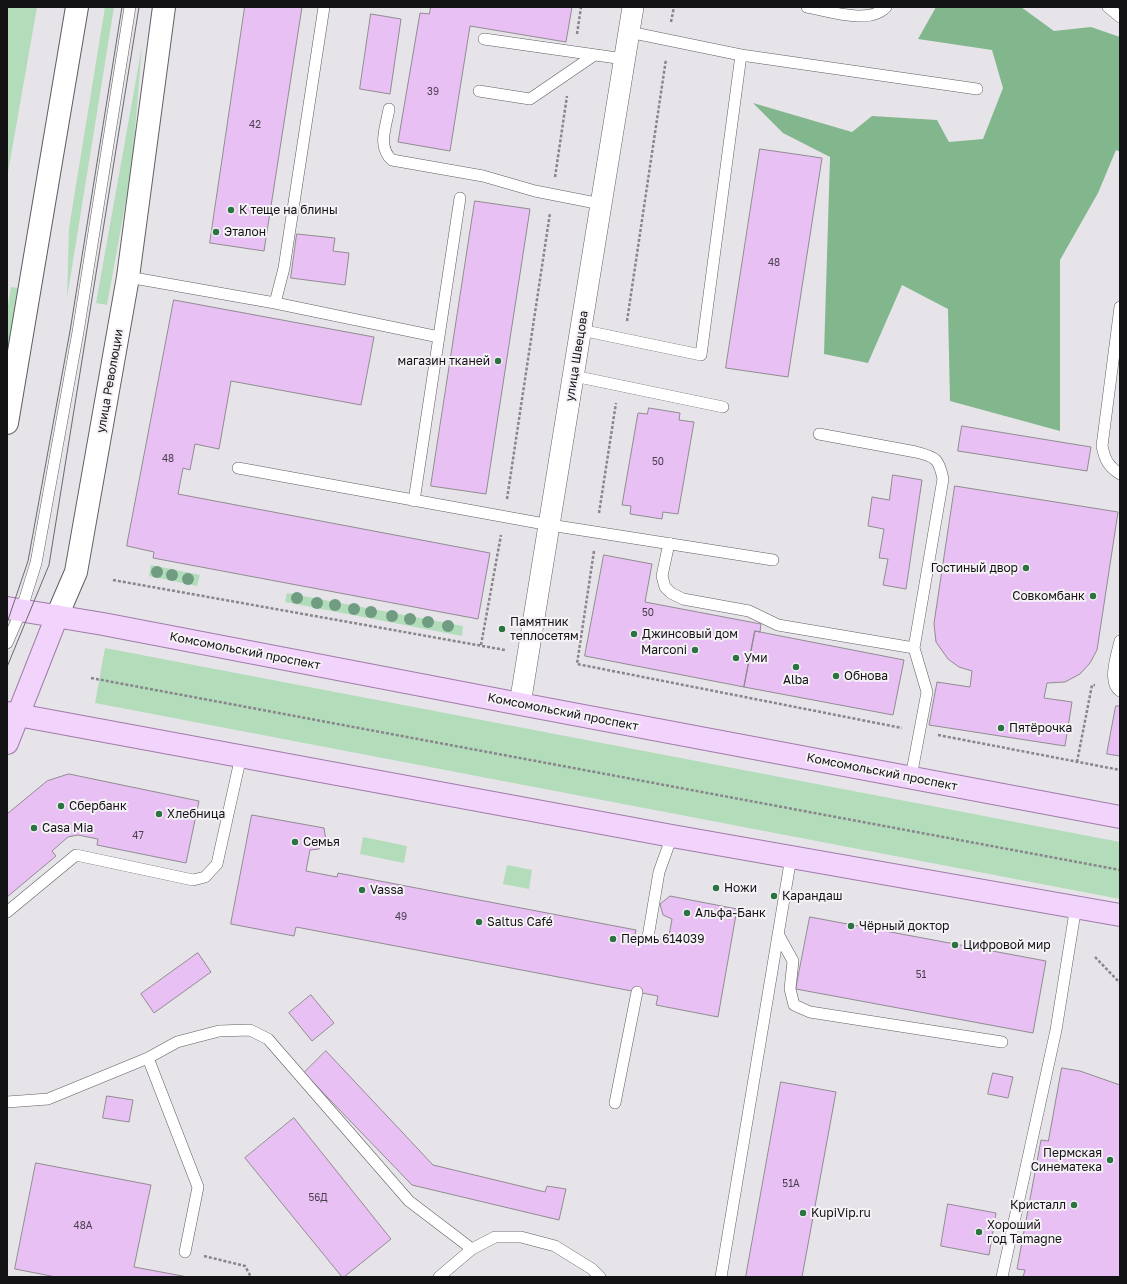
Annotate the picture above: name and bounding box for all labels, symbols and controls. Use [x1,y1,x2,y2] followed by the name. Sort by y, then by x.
[427,86,439,98] house number: 39
[249,119,261,131] house number: 42
[239,203,338,217] place label: К теще на блины
[226,205,236,215] marker: К теще на блины
[224,225,266,239] place label: Эталон
[211,227,221,237] marker: Эталон
[768,257,780,269] house number: 48
[563,310,591,402] street label: улица Швецова
[94,328,126,434] street label: улица Революции
[398,354,490,368] place label: магазин тканей
[493,356,503,366] marker: магазин тканей
[162,453,174,465] house number: 48
[652,456,664,468] house number: 50
[931,561,1018,575] place label: Гостиный двор
[1021,563,1031,573] marker: Гостиный двор
[1012,589,1085,603] place label: Совкомбанк
[1088,591,1098,601] marker: Совкомбанк
[642,607,654,619] house number: 50
[510,615,579,643] place label: Памятник теплосетям
[497,624,507,634] marker: Памятник теплосетям
[642,627,738,641] place label: Джинсовый дом
[168,629,322,673] street label: Комсомольский проспект
[629,629,639,639] marker: Джинсовый дом
[641,643,687,657] place label: Marconi
[690,645,700,655] marker: Marconi
[744,651,768,665] place label: Уми
[731,653,741,663] marker: Уми
[791,662,801,672] marker: Alba
[844,669,888,683] place label: Обнова
[831,671,841,681] marker: Обнова
[783,673,809,687] place label: Alba
[486,690,640,734] street label: Комсомольский проспект
[1009,721,1072,735] place label: Пятёрочка
[996,723,1006,733] marker: Пятёрочка
[805,750,959,794] street label: Комсомольский проспект
[69,799,127,813] place label: Сбербанк
[56,801,66,811] marker: Сбербанк
[167,807,225,821] place label: Хлебница
[154,809,164,819] marker: Хлебница
[42,821,93,835] place label: Casa Mia
[29,823,39,833] marker: Casa Mia
[132,830,144,842] house number: 47
[303,835,340,849] place label: Семья
[290,837,300,847] marker: Семья
[724,881,757,895] place label: Ножи
[370,883,404,897] place label: Vassa
[711,883,721,893] marker: Ножи
[357,885,367,895] marker: Vassa
[782,889,842,903] place label: Карандаш
[769,891,779,901] marker: Карандаш
[695,906,766,920] place label: Альфа-Банк
[682,908,692,918] marker: Альфа-Банк
[395,911,407,923] house number: 49
[487,915,553,929] place label: Saltus Café
[474,917,484,927] marker: Saltus Café
[859,919,949,933] place label: Чёрный доктор
[846,921,856,931] marker: Чёрный доктор
[621,932,704,946] place label: Пермь 614039
[608,934,618,944] marker: Пермь 614039
[963,938,1051,952] place label: Цифровой мир
[950,940,960,950] marker: Цифровой мир
[916,969,926,981] house number: 51
[1031,1146,1102,1174] place label: Пермская Синематека
[1105,1155,1115,1165] marker: Пермская Синематека
[782,1178,800,1190] house number: 51А
[308,1192,328,1204] house number: 56Д
[1010,1198,1066,1212] place label: Кристалл
[1069,1200,1079,1210] marker: Кристалл
[811,1206,871,1220] place label: KupiVip.ru
[798,1208,808,1218] marker: KupiVip.ru
[987,1218,1062,1246] place label: Хороший год Tamagne
[74,1220,92,1232] house number: 48А
[974,1227,984,1237] marker: Хороший год Tamagne

